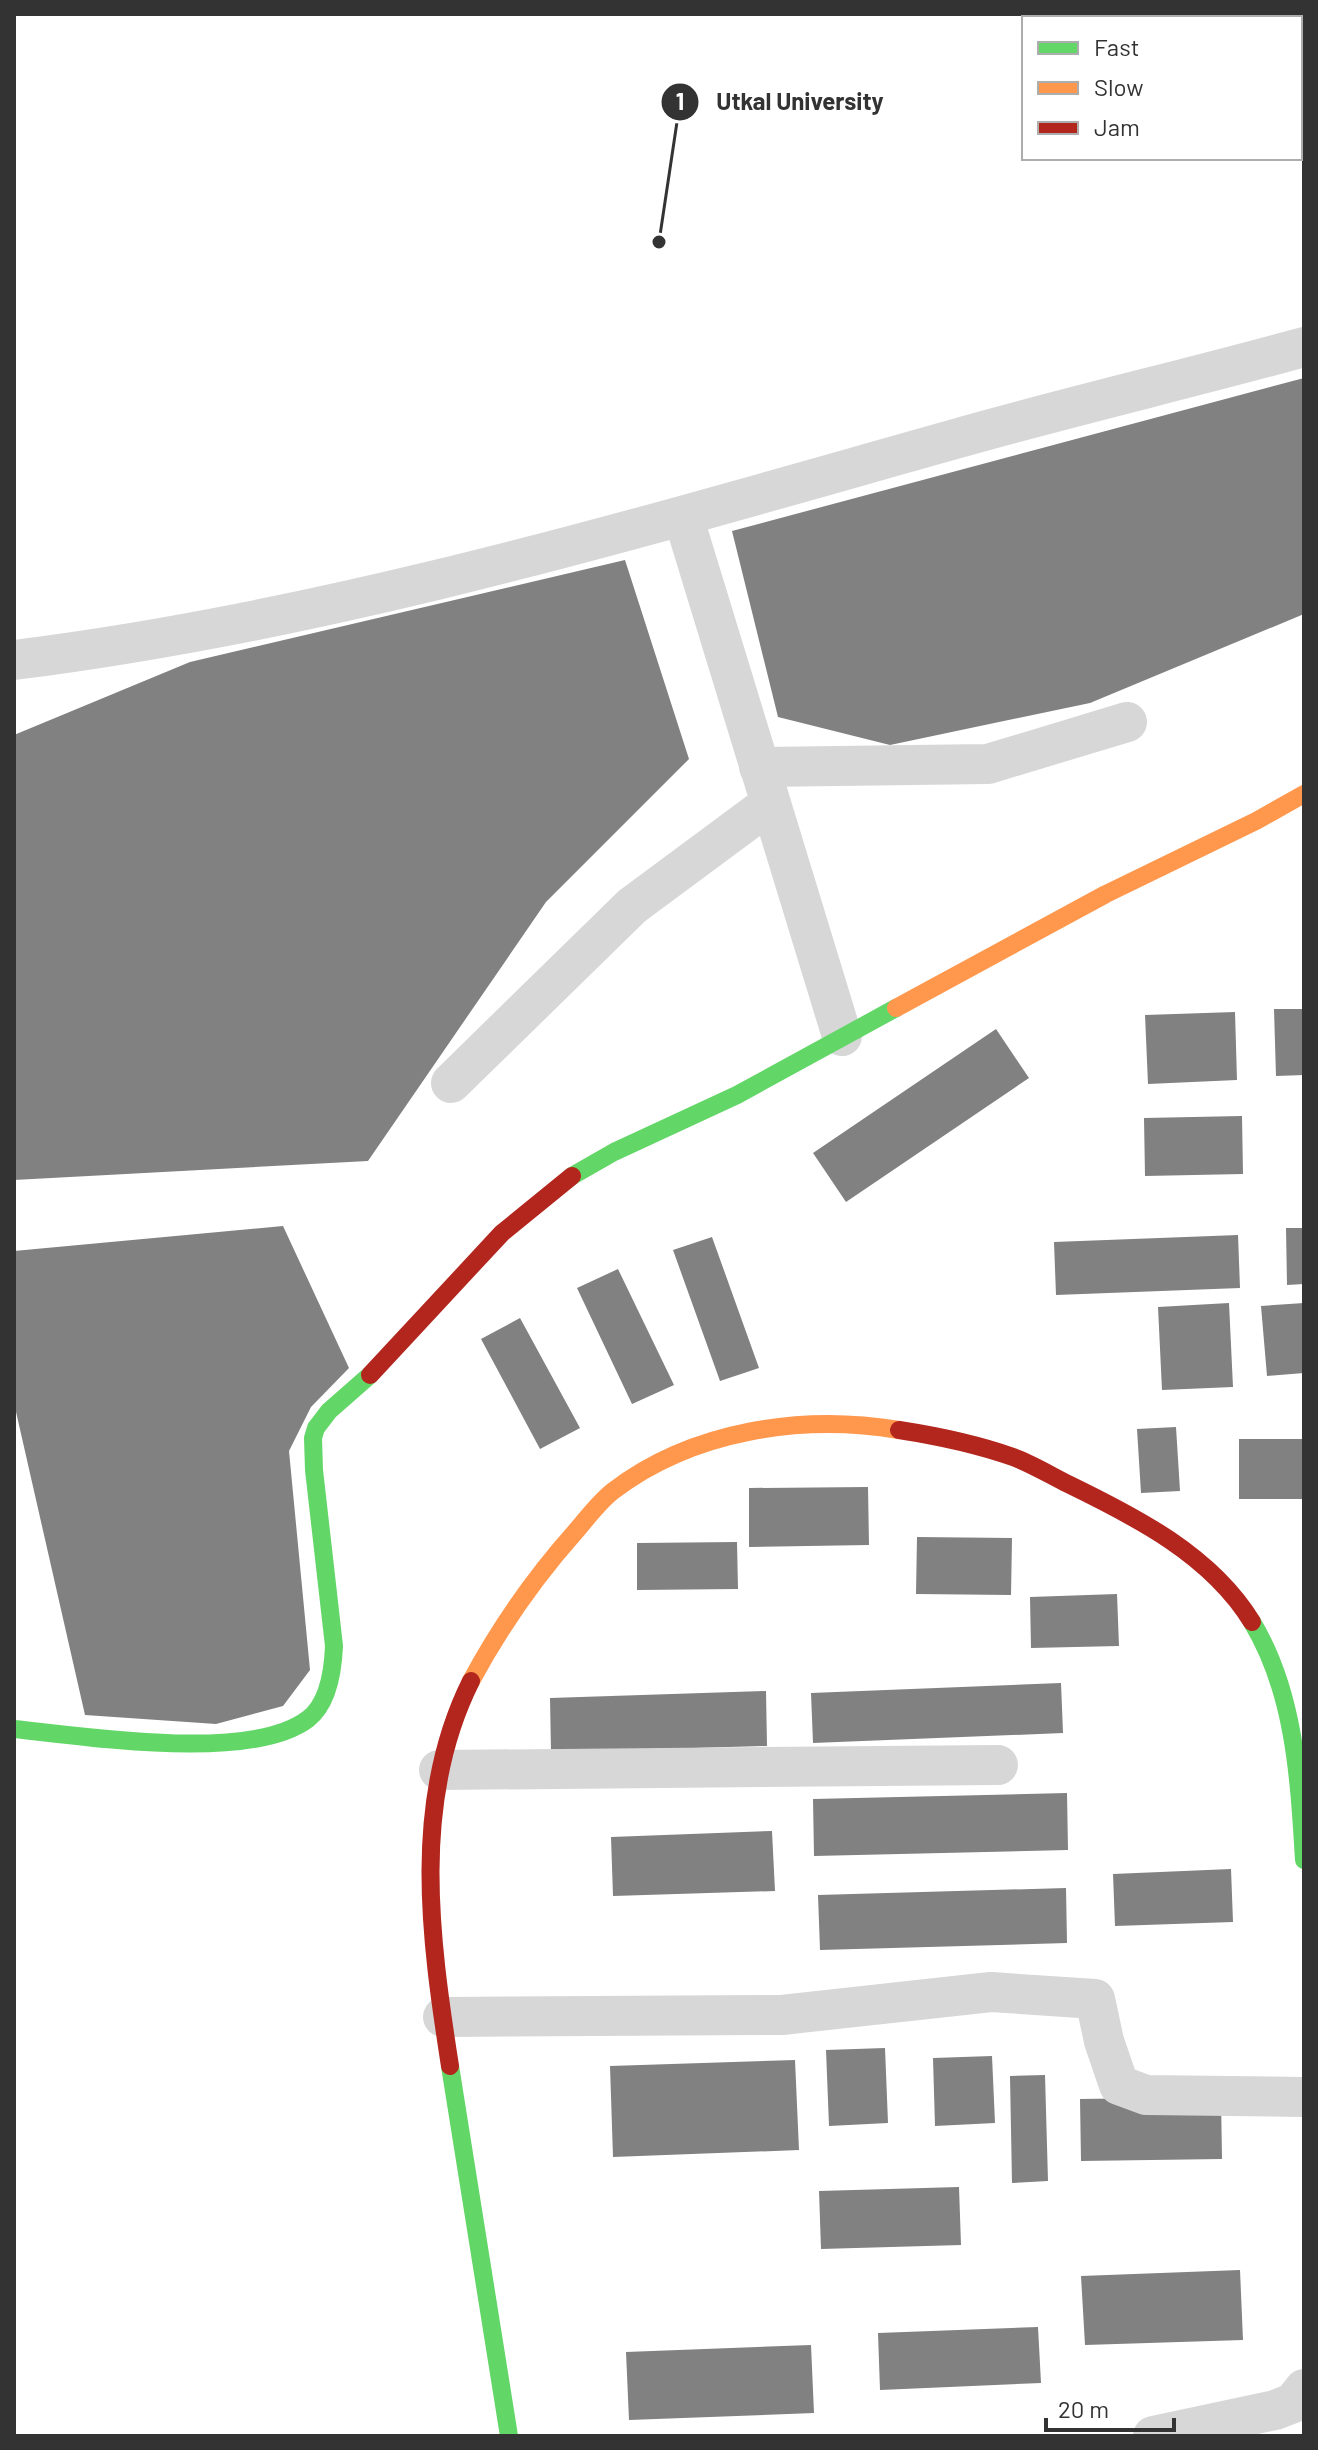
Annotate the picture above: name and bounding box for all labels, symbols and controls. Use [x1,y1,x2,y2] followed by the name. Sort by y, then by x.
[1022,16,1302,160] legend
[1094,32,1139,61] text: Fast
[1094,72,1143,101] text: Slow
[660,78,899,126] callout: Utkal University
[676,86,684,115] text: 1
[716,86,884,115] text: Utkal University
[1094,112,1140,141] text: Jam
[1046,2382,1174,2432] scale bar
[1058,2394,1109,2423] text: 20 m

